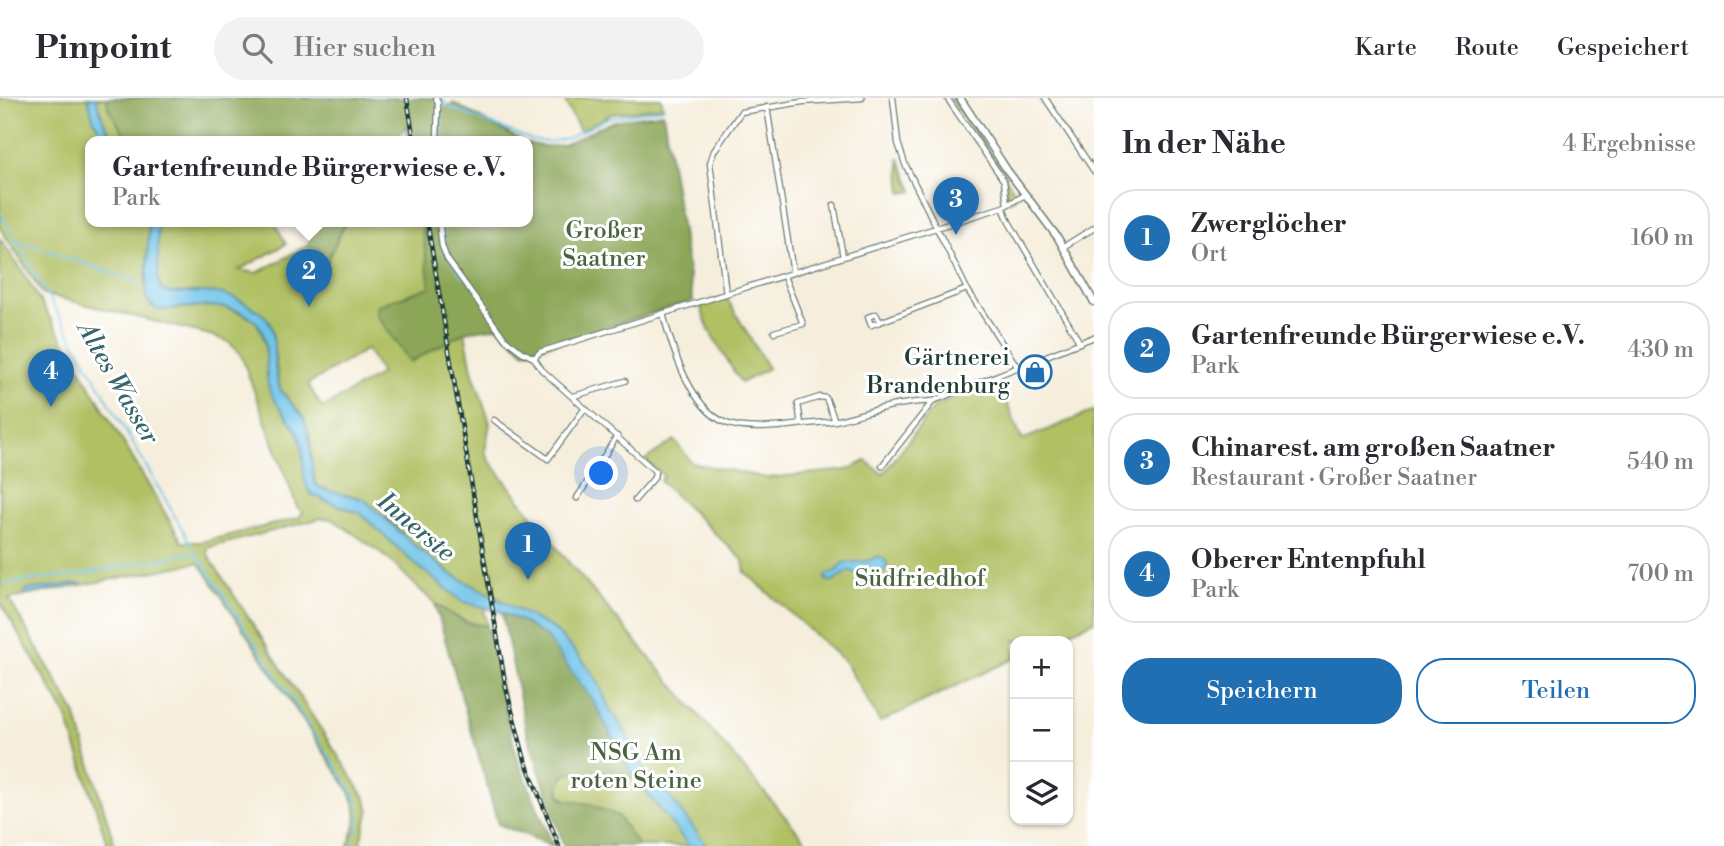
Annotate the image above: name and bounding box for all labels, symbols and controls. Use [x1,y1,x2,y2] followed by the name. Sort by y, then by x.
[214,17,704,80] search box
[35,28,172,69] text: Pinpoint
[238,29,276,67] icon: search
[294,32,436,64] text: Hier suchen
[1355,33,1417,63] text: Karte
[1455,33,1519,63] text: Route
[1557,33,1689,63] text: Gespeichert
[1122,125,1286,163] text: In der Nähe
[1563,130,1696,158] text: 4 Ergebnisse
[85,136,533,227] popup
[112,152,506,184] text: Gartenfreunde Bürgerwiese e.V.
[933,177,979,235] pin: 3
[112,184,160,212] text: Park
[1191,208,1347,240] text: Zwerglöcher
[562,216,646,274] park label: Großer Saatner
[1141,224,1153,252] text: 1
[1631,224,1694,252] text: 160 m
[1191,240,1228,268] text: Ort
[286,249,332,307] pin: 2
[68,313,166,451] water label: Altes Wasser
[1191,320,1585,352] text: Gartenfreunde Bürgerwiese e.V.
[1140,336,1154,364] text: 2
[1627,336,1694,364] text: 430 m
[865,343,1011,401] place label: Gärtnerei Brandenburg
[28,349,74,407] pin: 4
[1191,352,1239,380] text: Park
[1016,353,1054,391] shop icon: Gärtnerei Brandenburg
[1191,432,1555,464] text: Chinarest. am großen Saatner
[1140,448,1154,476] text: 3
[1627,448,1694,476] text: 540 m
[584,456,618,490] your location
[1191,464,1477,492] text: Restaurant · Großer Saatner
[370,485,461,569] water label: Innerste
[505,522,551,580] pin: 1
[1191,544,1426,576] text: Oberer Entenpfuhl
[1139,560,1155,588] text: 4
[1628,560,1694,588] text: 700 m
[855,564,987,594] park label: Südfriedhof
[1191,576,1239,604] text: Park
[1010,636,1073,825] map controls
[1010,636,1073,699] button: +
[1122,658,1402,724] button: Speichern
[1416,658,1696,724] button: Teilen
[1010,699,1073,762] button: −
[570,738,702,796] park label: NSG Am roten Steine
[1010,762,1073,825] button: layers

